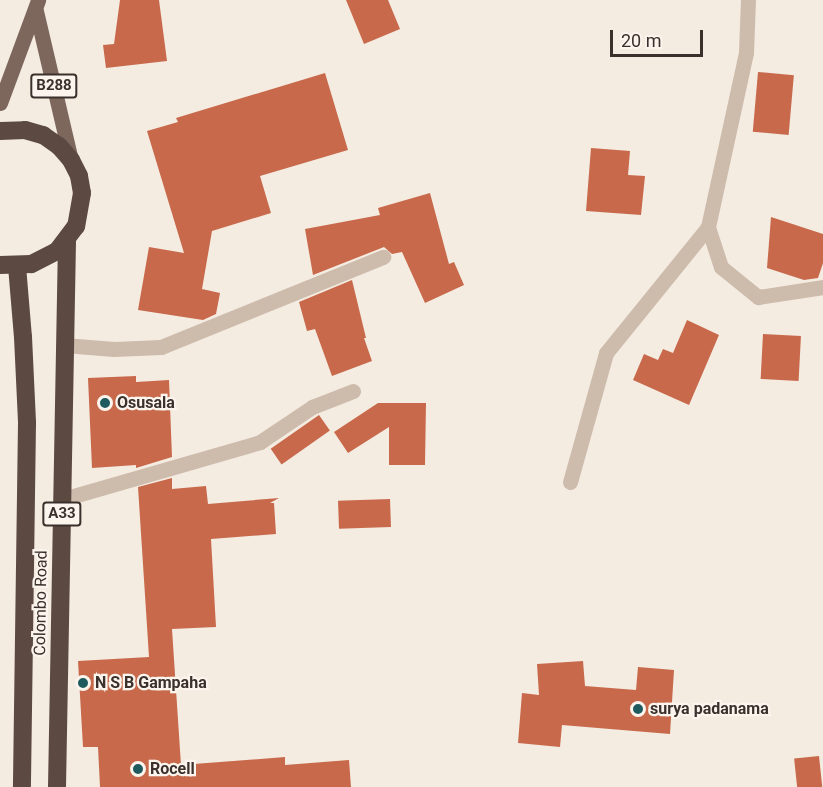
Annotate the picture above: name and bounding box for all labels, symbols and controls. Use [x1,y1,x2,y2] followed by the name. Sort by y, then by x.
[613,18,706,56] scale bar
[621,30,661,51] text: 20 m
[30,74,78,98] road number: B288
[117,393,175,413] place label: Osusala
[98,396,112,410] marker: Osusala
[41,502,83,526] road number: A33
[30,550,52,656] street label: Colombo Road
[95,673,207,693] place label: N S B Gampaha
[76,676,90,690] marker: N S B Gampaha
[650,699,769,719] place label: surya padanama
[631,702,645,716] marker: surya padanama
[150,759,195,779] place label: Rocell
[131,762,145,776] marker: Rocell

